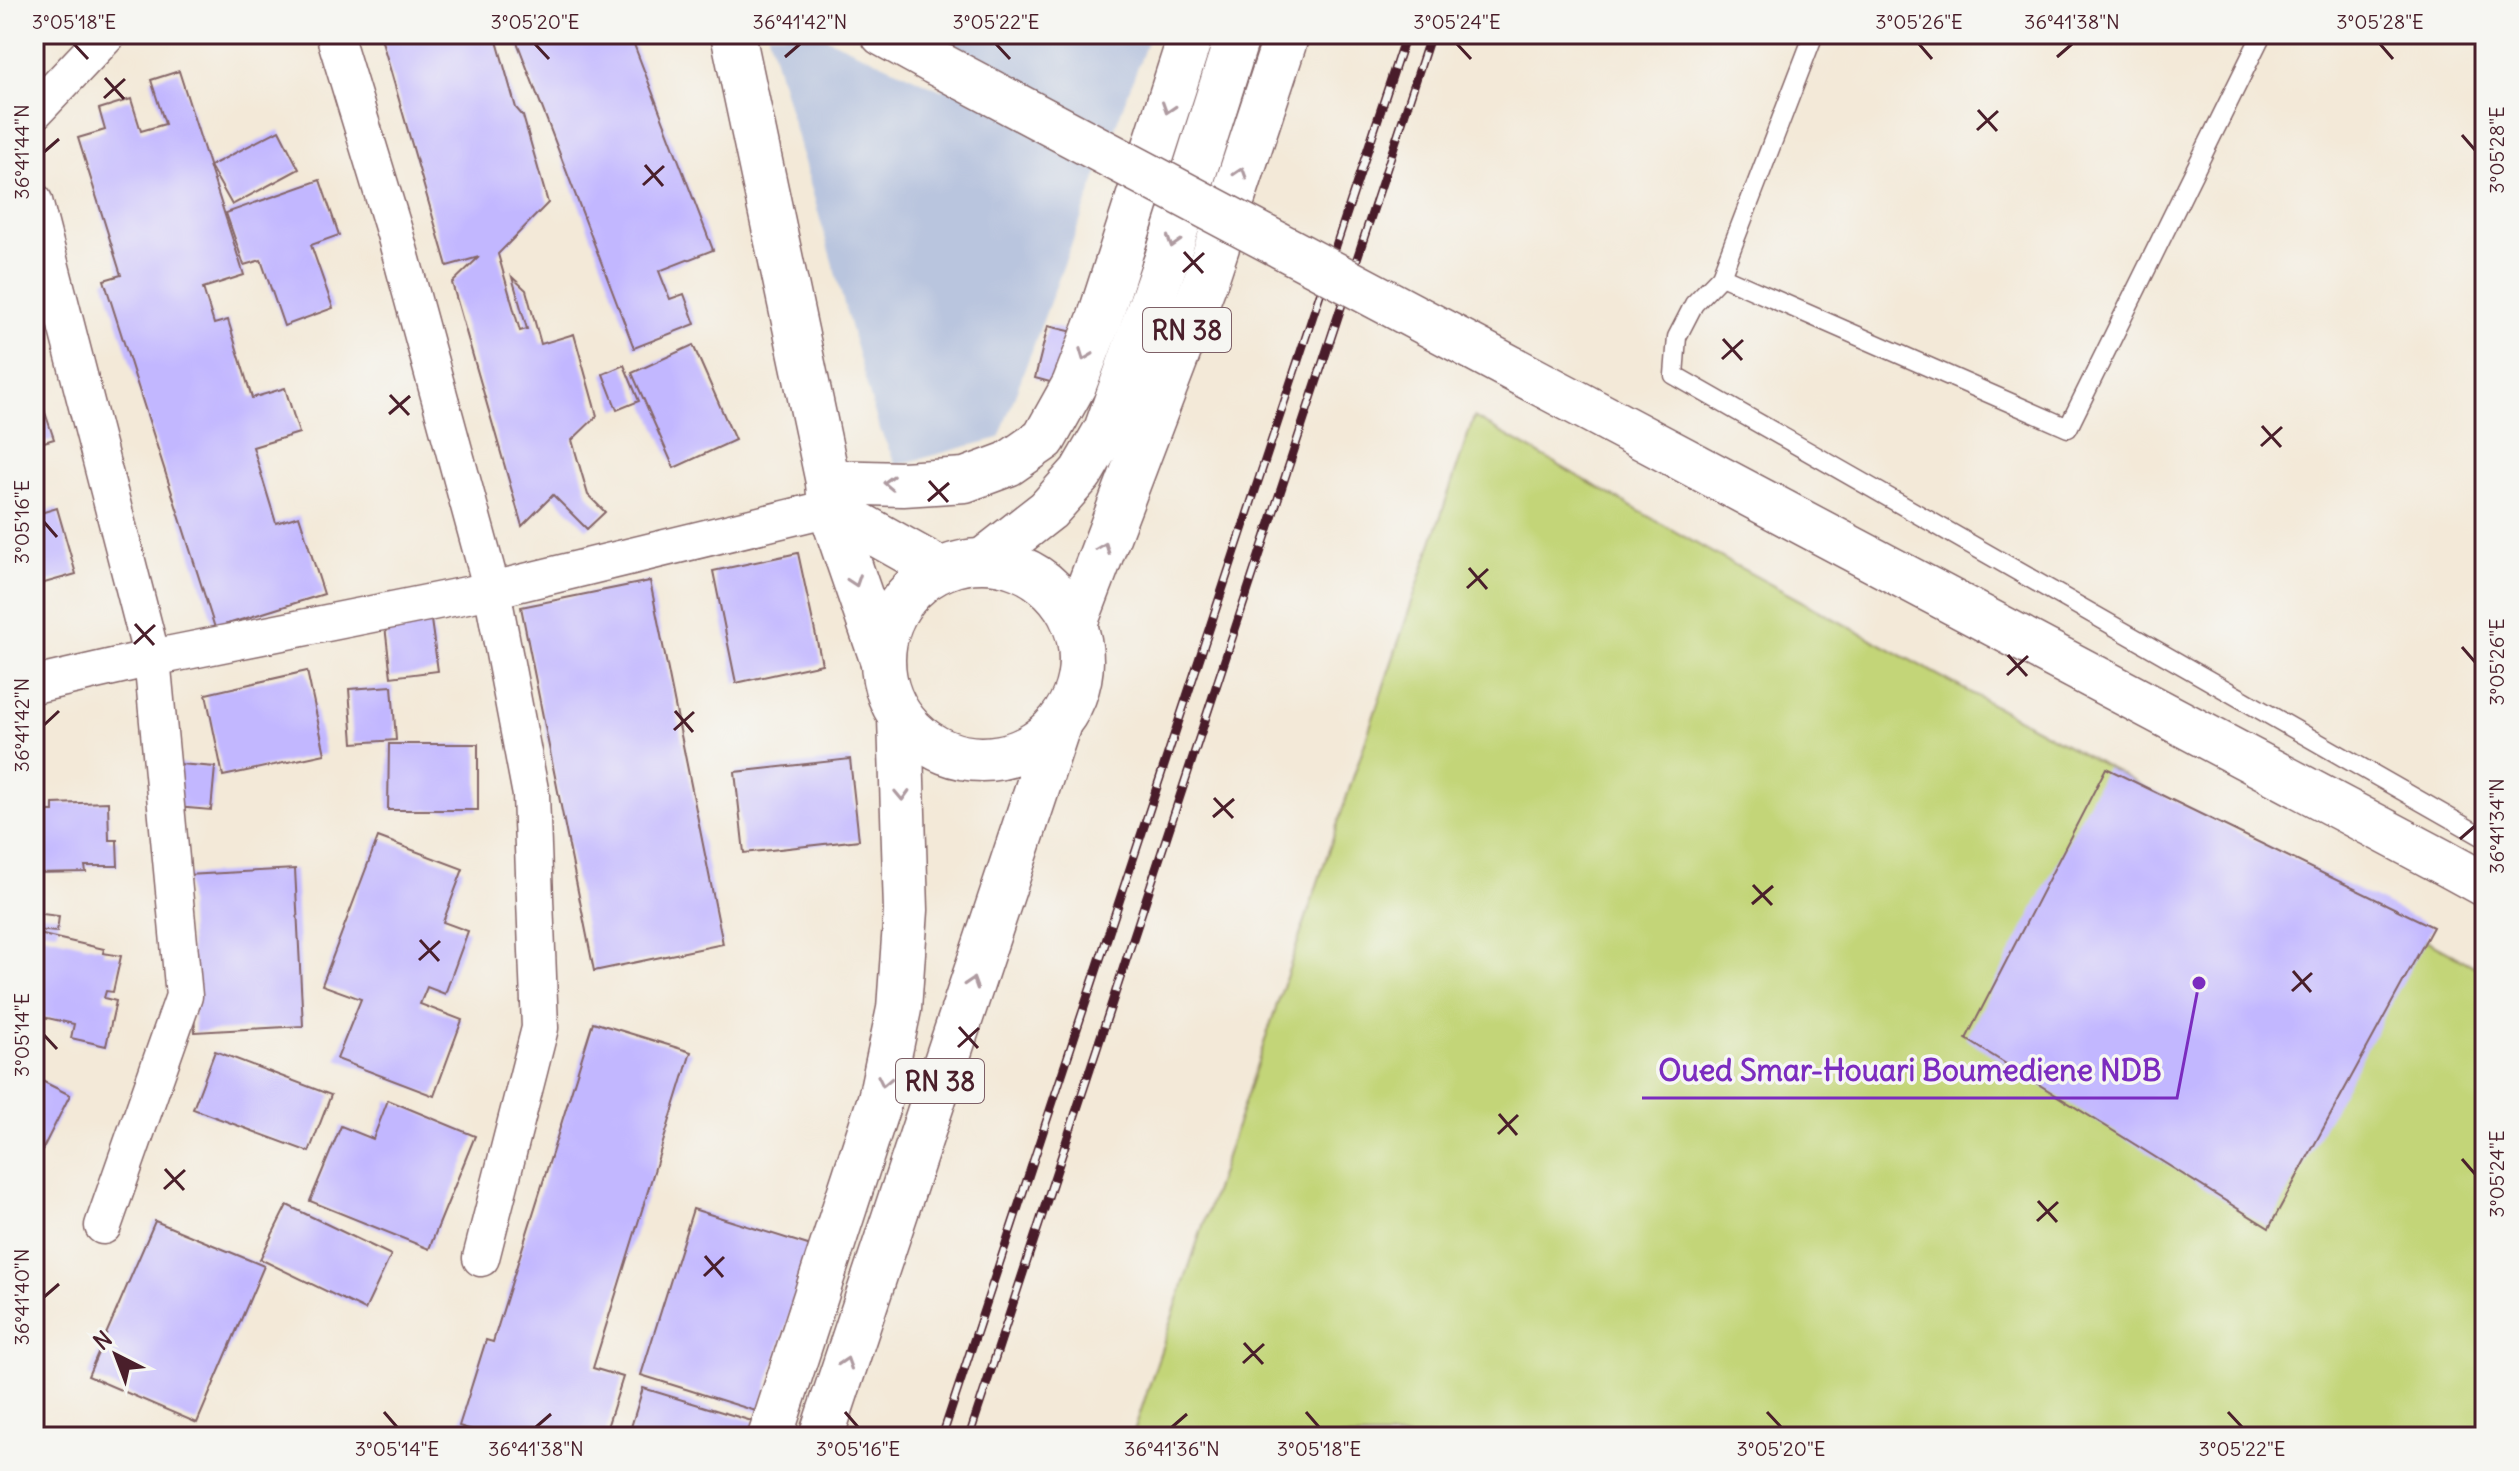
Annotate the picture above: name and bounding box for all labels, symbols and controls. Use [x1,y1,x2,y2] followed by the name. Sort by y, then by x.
[32,9,116,34] text: 3°05'18"E
[490,9,580,34] text: 3°05'20"E
[753,9,847,34] text: 36°41'42"N
[952,9,1040,34] text: 3°05'22"E
[1413,9,1501,34] text: 3°05'24"E
[1875,9,1963,34] text: 3°05'26"E
[2024,9,2120,34] text: 36°41'38"N
[2336,9,2424,34] text: 3°05'28"E
[1161,101,1177,115] one-way arrow
[9,104,34,200] text: 36°41'44"N
[2484,106,2509,194] text: 3°05'28"E
[1232,167,1248,181] one-way arrow
[1166,234,1182,248] one-way arrow
[1143,308,1231,352] road number: RN 38
[1078,347,1095,361] one-way arrow
[882,475,895,492] one-way arrow
[9,480,34,564] text: 3°05'16"E
[1094,542,1111,556] one-way arrow
[846,574,862,588] one-way arrow
[2484,618,2509,706] text: 3°05'26"E
[9,678,34,772] text: 36°41'42"N
[2484,778,2509,874] text: 36°41'34"N
[894,789,911,802] one-way arrow
[963,977,979,991] one-way arrow
[9,993,34,1077] text: 3°05'14"E
[1642,1044,2177,1098] callout: Oued Smar-Houari Boumediene NDB
[1658,1051,2162,1089] text: Oued Smar-Houari Boumediene NDB
[896,1059,984,1103] road number: RN 38
[876,1074,893,1088] one-way arrow
[2484,1130,2509,1218] text: 3°05'24"E
[9,1248,34,1346] text: 36°41'40"N
[76,1315,156,1395] north arrow
[88,1325,118,1356] text: N
[837,1357,853,1370] one-way arrow
[355,1436,439,1461] text: 3°05'14"E
[488,1436,584,1461] text: 36°41'38"N
[816,1436,900,1461] text: 3°05'16"E
[1124,1436,1220,1461] text: 36°41'36"N
[1277,1436,1361,1461] text: 3°05'18"E
[1736,1436,1826,1461] text: 3°05'20"E
[2198,1436,2286,1461] text: 3°05'22"E

